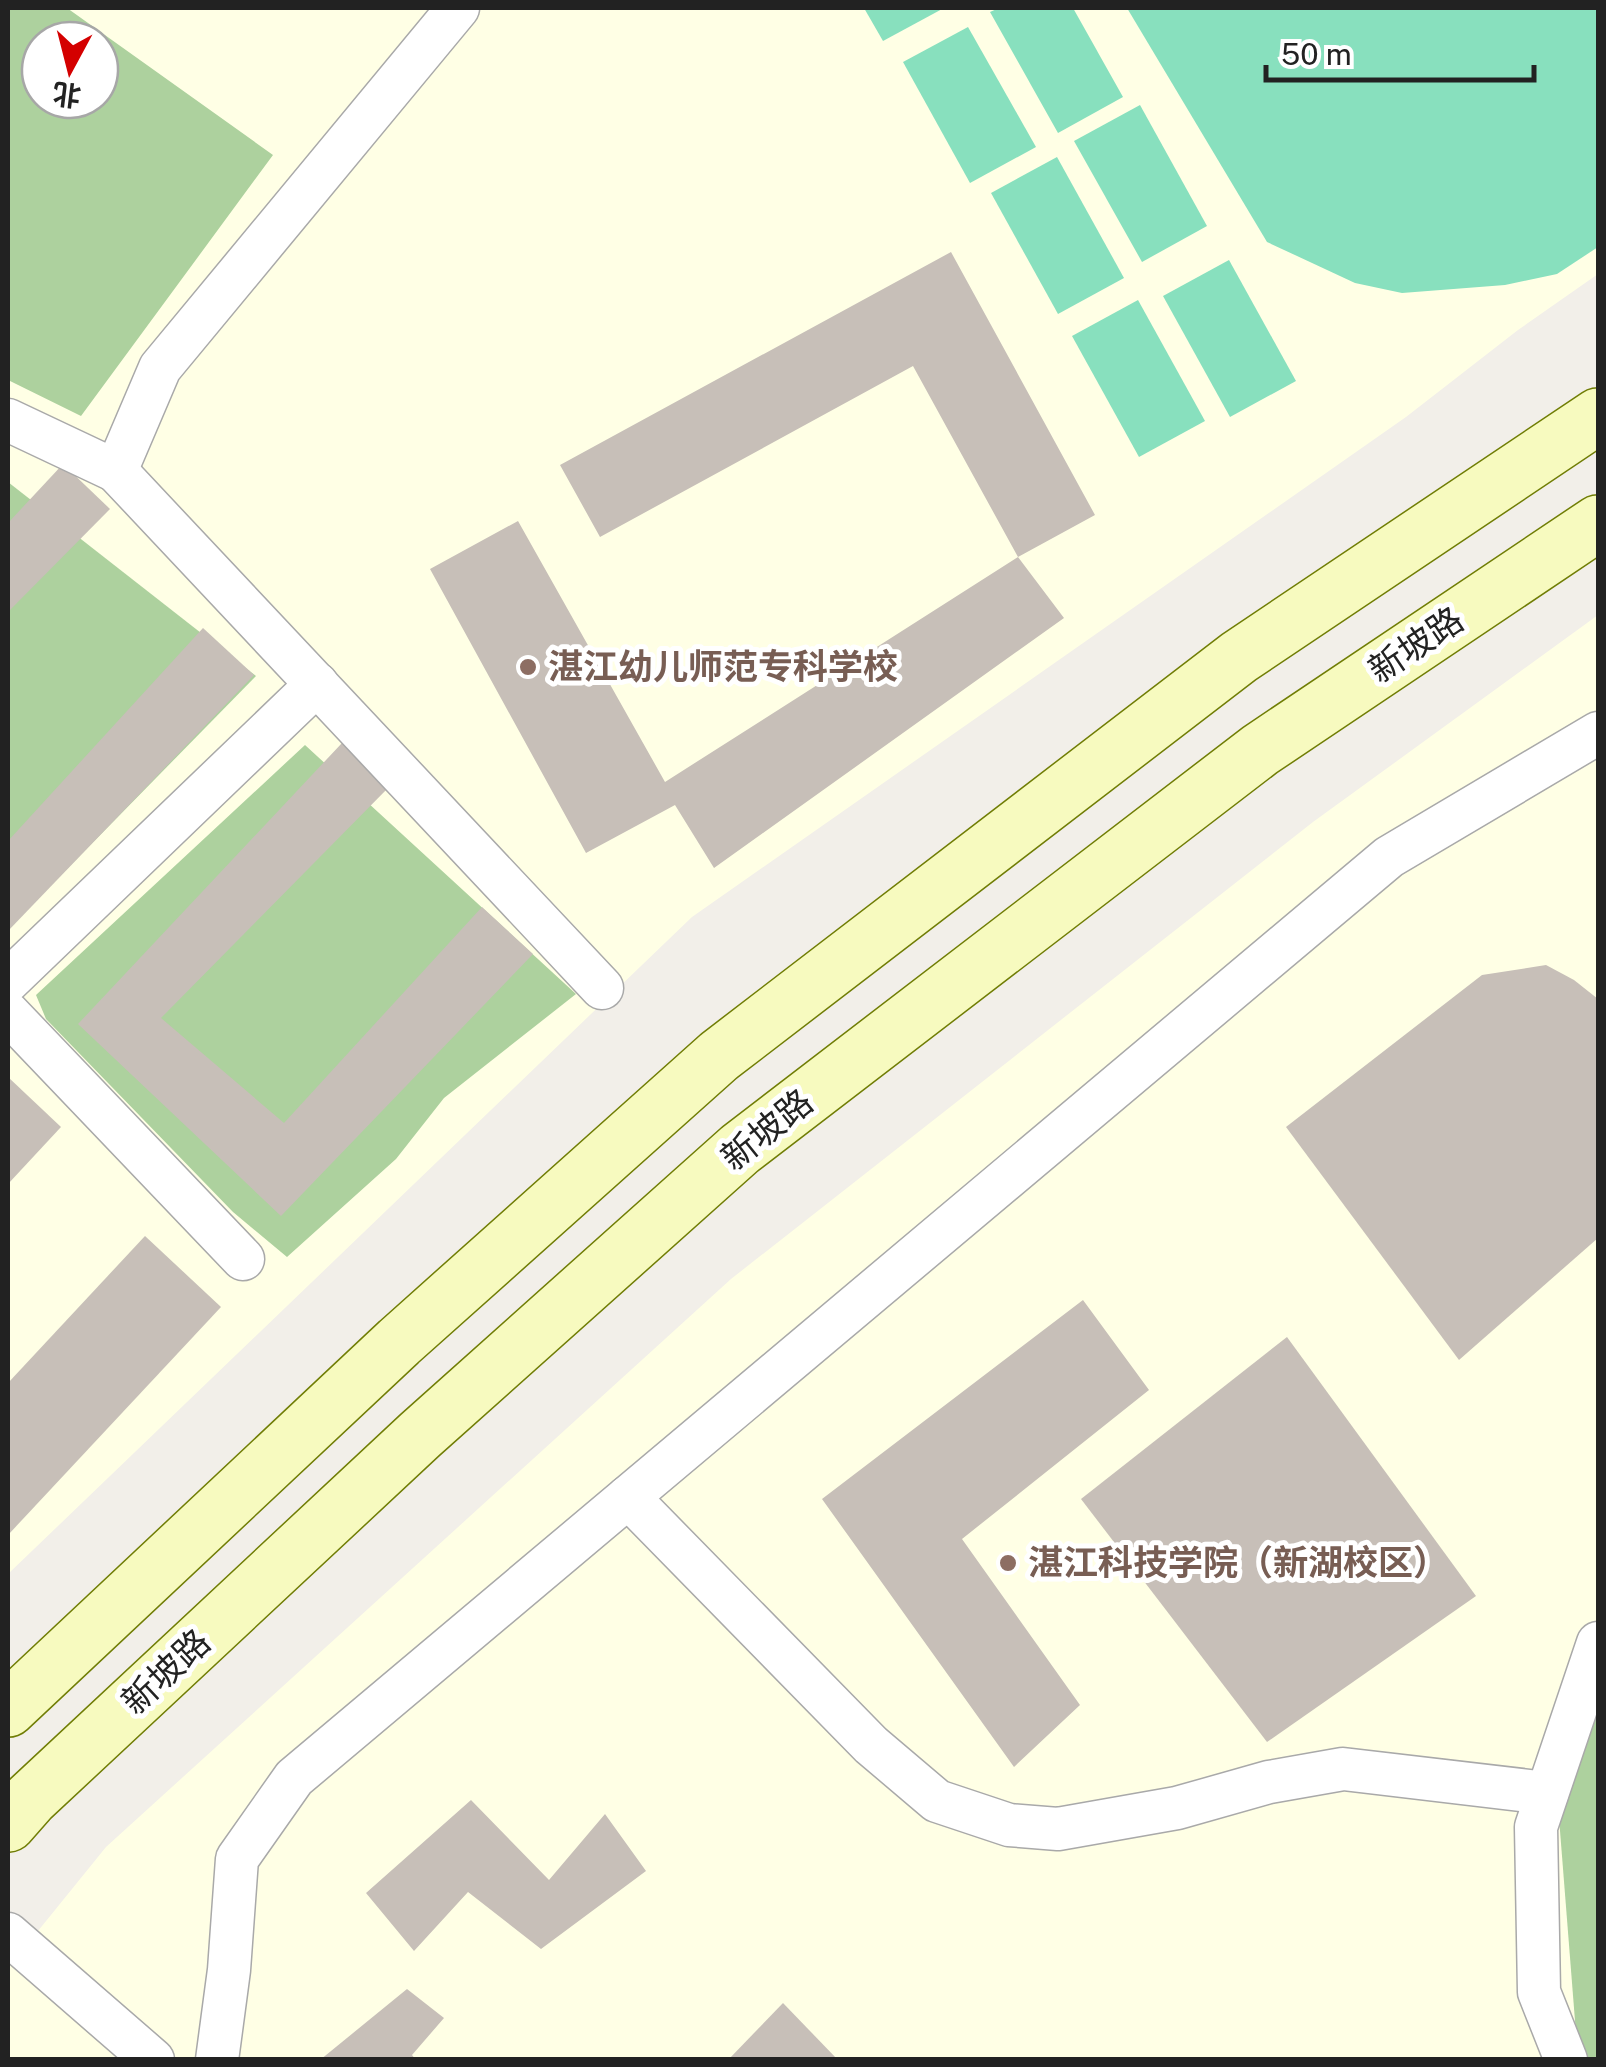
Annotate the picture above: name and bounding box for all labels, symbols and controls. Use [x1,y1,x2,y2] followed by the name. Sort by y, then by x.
[20,20,120,120] north arrow
[1266,20,1534,82] scale bar
[1281,36,1352,72] text: 50 m
[51,77,83,113] text: 北
[1361,598,1471,691] street label: 新坡路
[548,646,898,687] place label: 湛江幼儿师范专科学校
[517,656,539,678] marker: 湛江幼儿师范专科学校
[713,1081,820,1179] street label: 新坡路
[1028,1542,1448,1583] place label: 湛江科技学院（新湖校区）
[997,1552,1019,1574] marker: 湛江科技学院（新湖校区）
[113,1621,218,1722] street label: 新坡路

